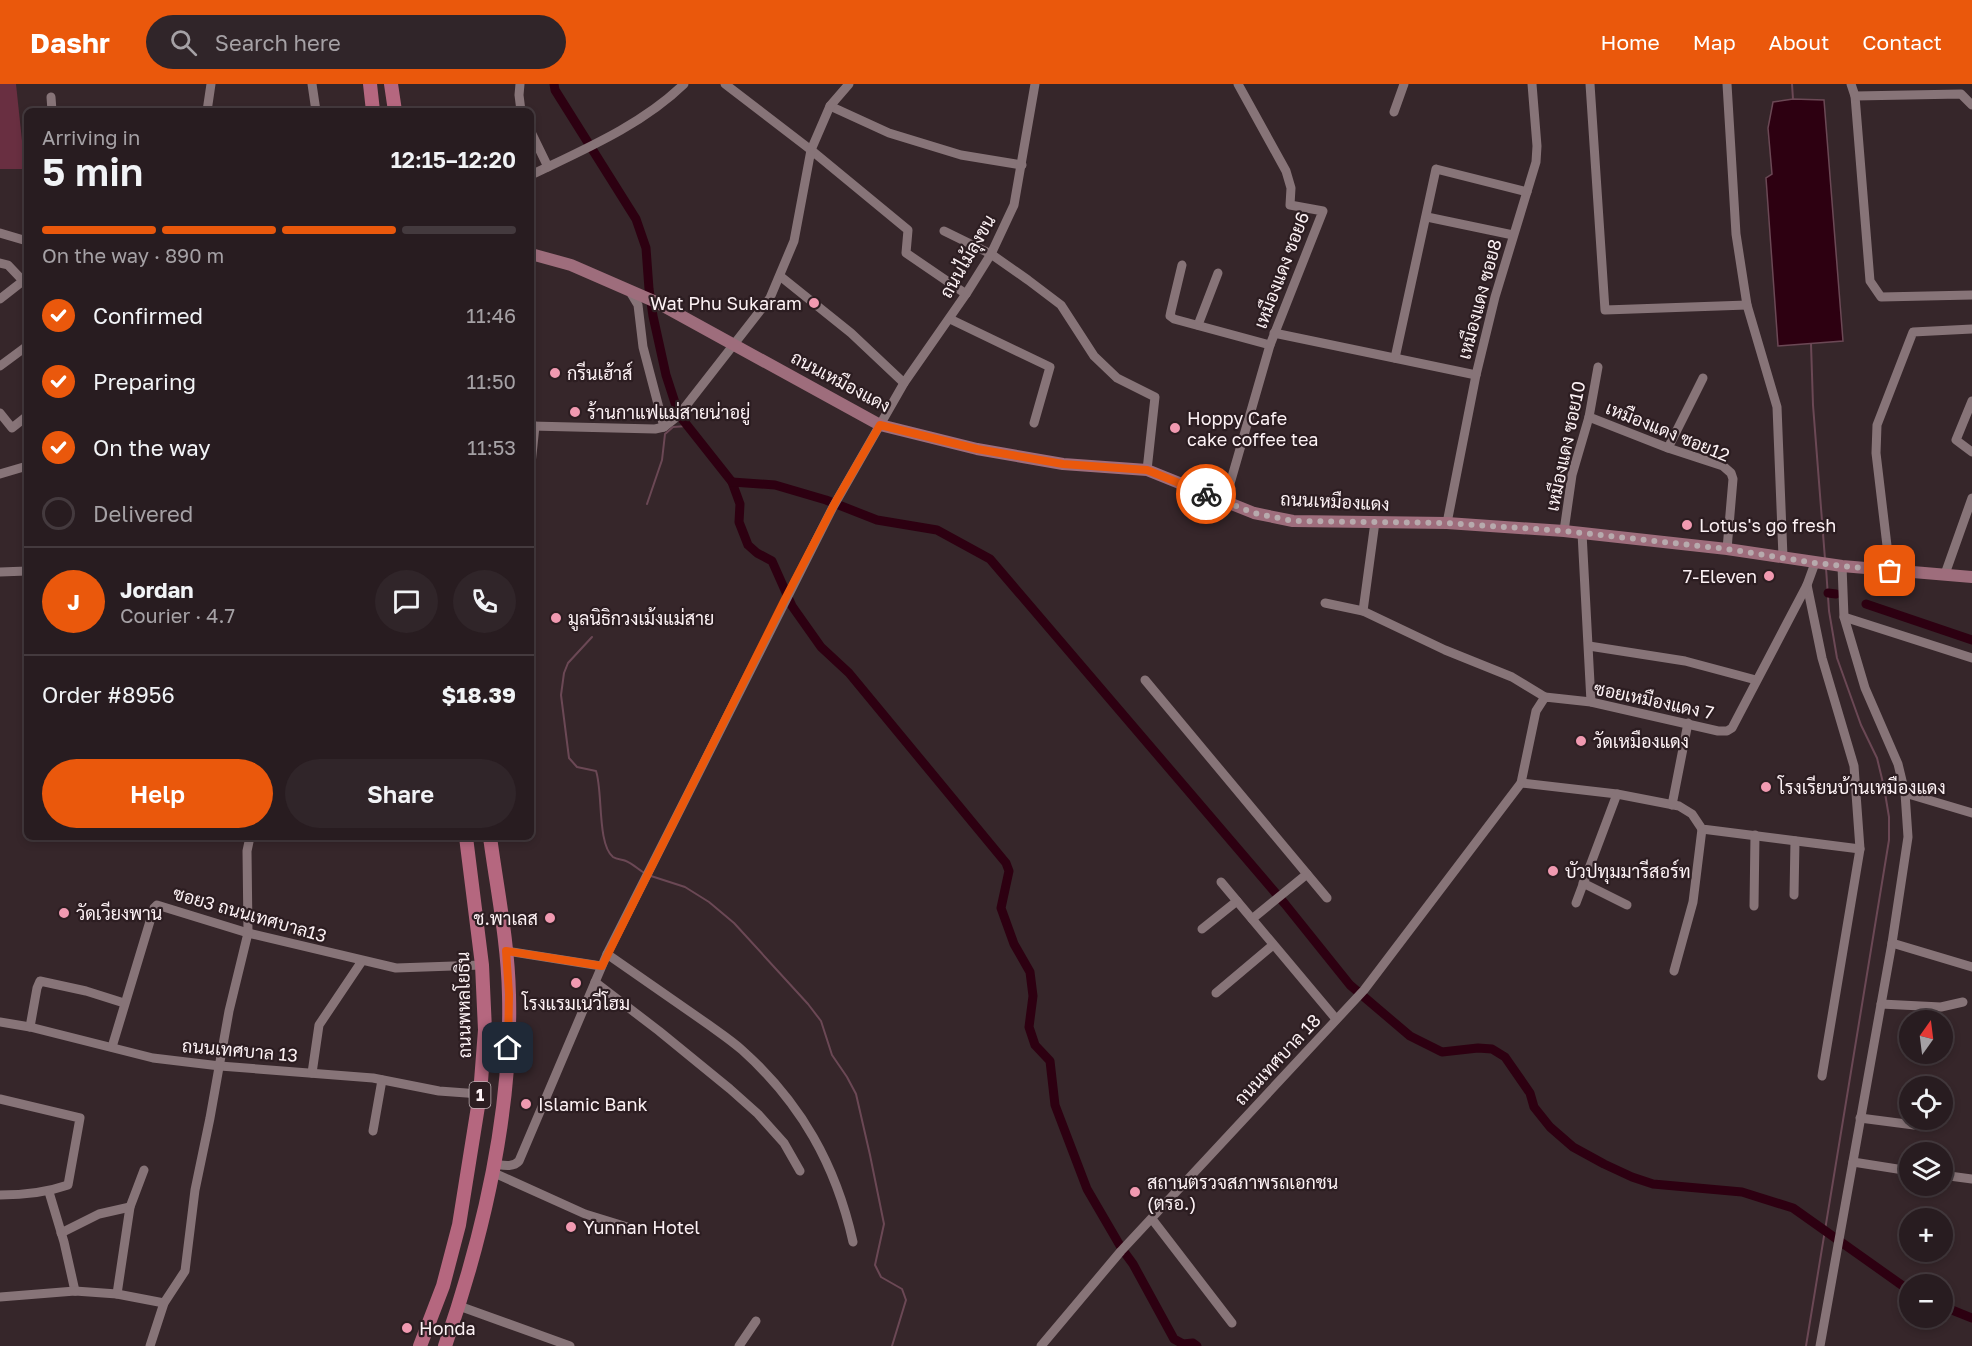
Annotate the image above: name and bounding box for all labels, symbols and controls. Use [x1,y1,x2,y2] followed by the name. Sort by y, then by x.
[146,15,566,69] search box
[30,26,110,59] text: Dashr
[167,26,200,59] icon: search
[215,29,341,56] text: Search here
[1600,29,1660,55] text: Home
[1693,29,1736,55] text: Map
[1769,29,1829,55] text: About
[1862,29,1942,55] text: Contact
[42,125,140,149] text: Arriving in
[391,146,516,173] text: 12:15–12:20
[42,148,143,195] text: 5 min
[1249,208,1313,332] street label: เหมืองแดง ซอย6
[934,210,1001,302] street label: ถนนไม้ลุงขน
[1452,237,1506,361] street label: เหมืองแดง ซอย8
[42,243,224,267] text: On the way · 890 m
[650,292,802,314] place label: Wat Phu Sukaram
[807,296,821,310] marker: Wat Phu Sukaram
[42,299,75,332] icon: check
[93,302,203,329] text: Confirmed
[466,303,516,327] text: 11:46
[788,346,894,416] street label: ถนนเหมืองแดง
[567,361,632,384] place label: กรีนเฮ้าส์
[42,365,75,398] icon: check
[548,366,562,380] marker: กรีนเฮ้าส์
[93,368,196,395] text: Preparing
[467,369,516,393] text: 11:50
[1540,379,1590,513] street label: เหมืองแดง ซอย10
[1603,396,1733,466] street label: เหมืองแดง ซอย12
[587,401,750,426] place label: ร้านกาแฟแม่สายน่าอยู่
[568,405,582,419] marker: ร้านกาแฟแม่สายน่าอยู่
[1187,407,1319,450] place label: Hoppy Cafe cake coffee tea
[1168,421,1182,435] marker: Hoppy Cafe cake coffee tea
[42,431,75,464] icon: check
[93,434,211,461] text: On the way
[467,435,516,459] text: 11:53
[1176,464,1236,524] courier
[1190,478,1223,511] icon: bike
[1280,487,1390,515] street label: ถนนเหมืองแดง
[93,500,193,527] text: Delivered
[1699,514,1836,536] place label: Lotus's go fresh
[1680,518,1694,532] marker: Lotus's go fresh
[1864,545,1915,596] pin
[1873,554,1906,587] icon: bag
[1683,565,1757,587] place label: 7-Eleven
[1762,569,1776,583] marker: 7-Eleven
[375,570,438,633] button: chat
[453,570,516,633] button: phone
[120,576,194,603] text: Jordan
[67,588,80,615] text: J
[120,603,235,627] text: Courier · 4.7
[568,607,714,632] place label: มูลนิธิกวงเม้งแม่สาย
[549,611,563,625] marker: มูลนิธิกวงเม้งแม่สาย
[1592,677,1716,723] street label: ซอยเหมืองแดง 7
[42,681,175,708] text: Order #8956
[441,681,516,708] text: $18.39
[1593,730,1689,752] place label: วัดเหมืองแดง
[1574,734,1588,748] marker: วัดเหมืองแดง
[42,759,273,828] button: Help
[285,759,516,828] button: Share
[1777,775,1946,798] place label: โรงเรียนบ้านเหมืองแดง
[1759,780,1773,794] marker: โรงเรียนบ้านเหมืองแดง
[1565,859,1691,884] place label: บัวปทุมมารีสอร์ท
[1546,864,1560,878] marker: บัวปทุมมารีสอร์ท
[171,882,329,946] street label: ซอย3 ถนนเทศบาล13
[76,901,162,924] place label: วัดเวียงพาน
[57,906,71,920] marker: วัดเวียงพาน
[474,907,538,929] place label: ช.พาเลส
[543,911,557,925] marker: ช.พาเลส
[450,952,475,1058] street label: ถนนพหลโยธิน
[569,976,583,990] marker: โรงแรมเนวี่โฮม
[521,988,630,1014] place label: โรงแรมเนวี่โฮม
[1229,1009,1325,1109] street label: ถนนเทศบาล 18
[1899,1010,1953,1064] north arrow
[1899,1010,1953,1328] map controls
[482,1022,533,1073] pin
[491,1031,524,1064] icon: home
[181,1034,299,1066] street label: ถนนเทศบาล 13
[1899,1076,1953,1130] button: locate
[470,1082,490,1108] road number: 1
[538,1093,648,1115] place label: Islamic Bank
[519,1097,533,1111] marker: Islamic Bank
[1899,1142,1953,1196] button: layers
[1147,1171,1338,1214] place label: สถานตรวจสภาพรถเอกชน (ตรอ.)
[1128,1185,1142,1199] marker: สถานตรวจสภาพรถเอกชน (ตรอ.)
[1899,1208,1953,1262] button: +
[583,1216,700,1238] place label: Yunnan Hotel
[564,1220,578,1234] marker: Yunnan Hotel
[1899,1274,1953,1328] button: −
[419,1317,476,1339] place label: Honda
[400,1321,414,1335] marker: Honda

